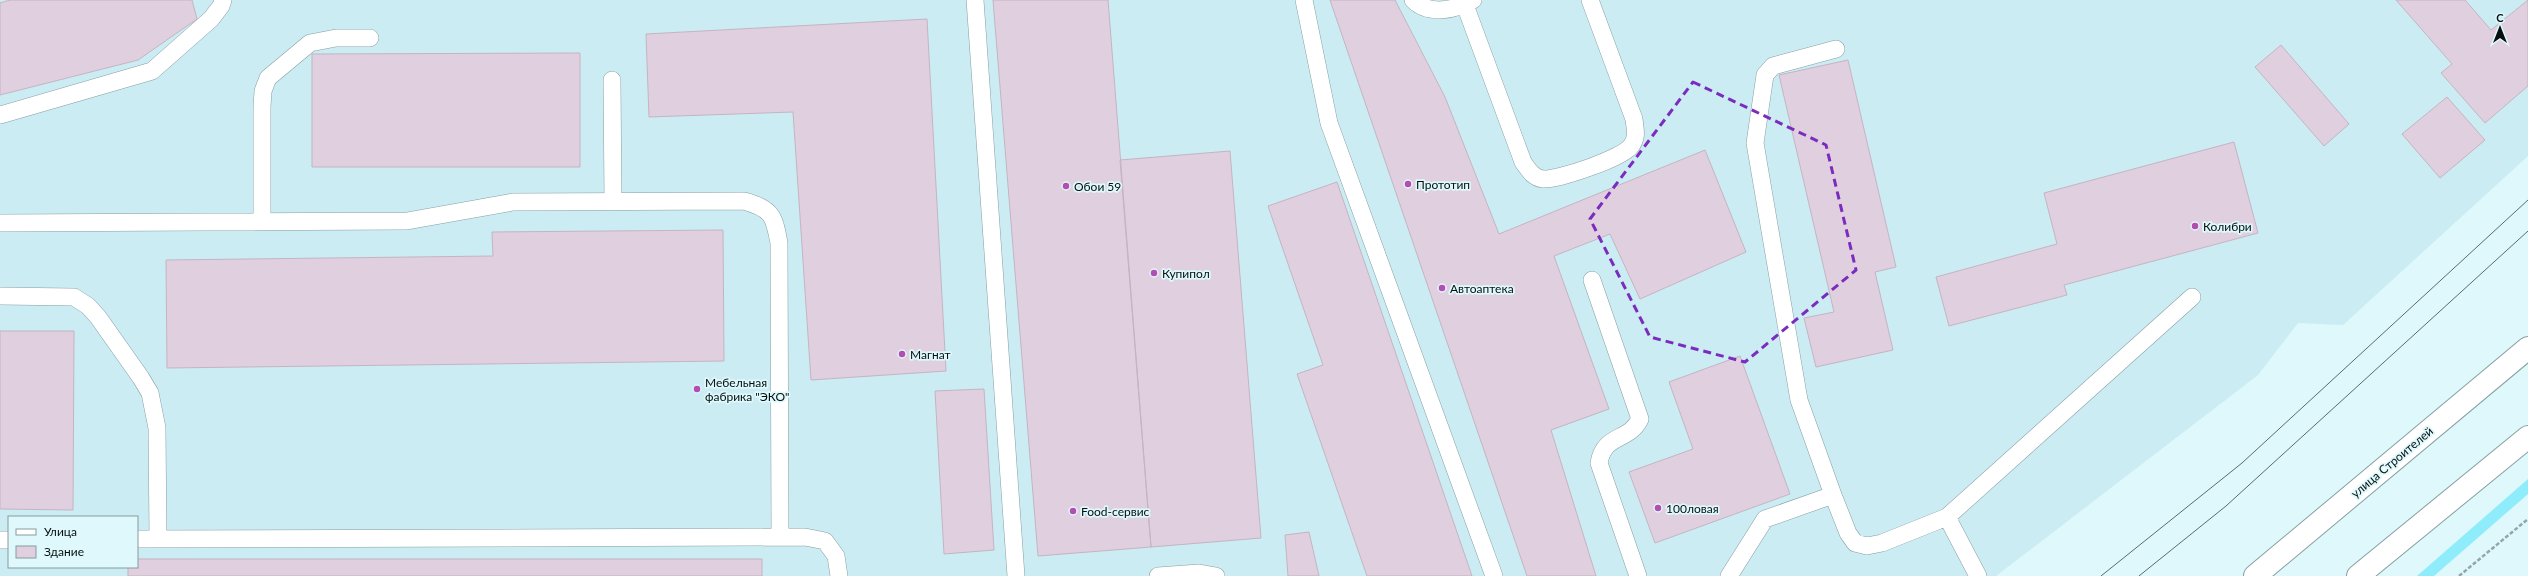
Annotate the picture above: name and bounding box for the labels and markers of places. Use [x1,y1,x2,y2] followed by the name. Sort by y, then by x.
[1416,177,1470,192] place label: Прототип
[1074,179,1121,194] place label: Обои 59
[1403,179,1413,189] marker: Прототип
[1061,181,1071,191] marker: Обои 59
[2203,219,2252,234] place label: Колибри
[2190,221,2200,231] marker: Колибри
[1162,266,1210,281] place label: Купипол
[1149,268,1159,278] marker: Купипол
[1450,281,1514,296] place label: Автоаптека
[1437,283,1447,293] marker: Автоаптека
[910,347,951,362] place label: Магнат
[897,349,907,359] marker: Магнат
[705,375,790,404] place label: Мебельная фабрика "ЭКО"
[692,384,702,394] marker: Мебельная фабрика "ЭКО"
[1666,501,1719,516] place label: 100ловая
[1653,503,1663,513] marker: 100ловая
[1081,504,1150,519] place label: Food-сервис
[1068,506,1078,516] marker: Food-сервис

